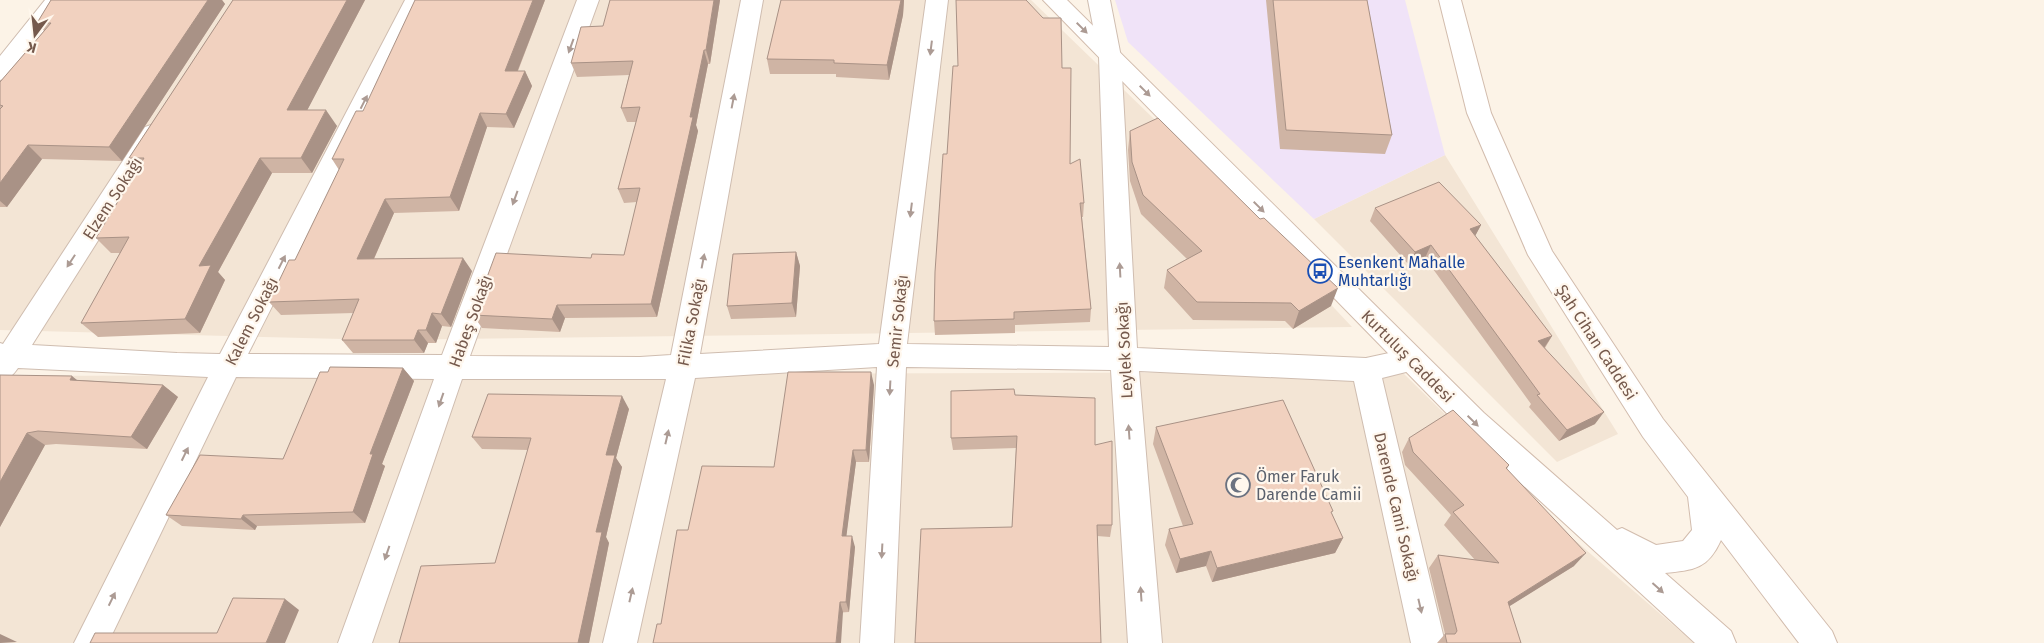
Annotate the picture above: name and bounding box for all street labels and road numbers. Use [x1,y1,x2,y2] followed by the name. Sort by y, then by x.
[79,154,146,243] street label: Elzem Sokağı
[445,272,497,370] street label: Habeş Sokağı
[221,274,282,369] street label: Kalem Sokağı
[883,274,912,369] street label: Semir Sokağı
[674,276,709,368] street label: Filika Sokağı
[1551,281,1641,404] street label: Şah Cihan Caddesi
[1112,301,1137,399] street label: Leylek Sokağı
[1357,306,1458,407] street label: Kurtuluş Caddesi
[1370,431,1423,584] street label: Darende Cami Sokağı

